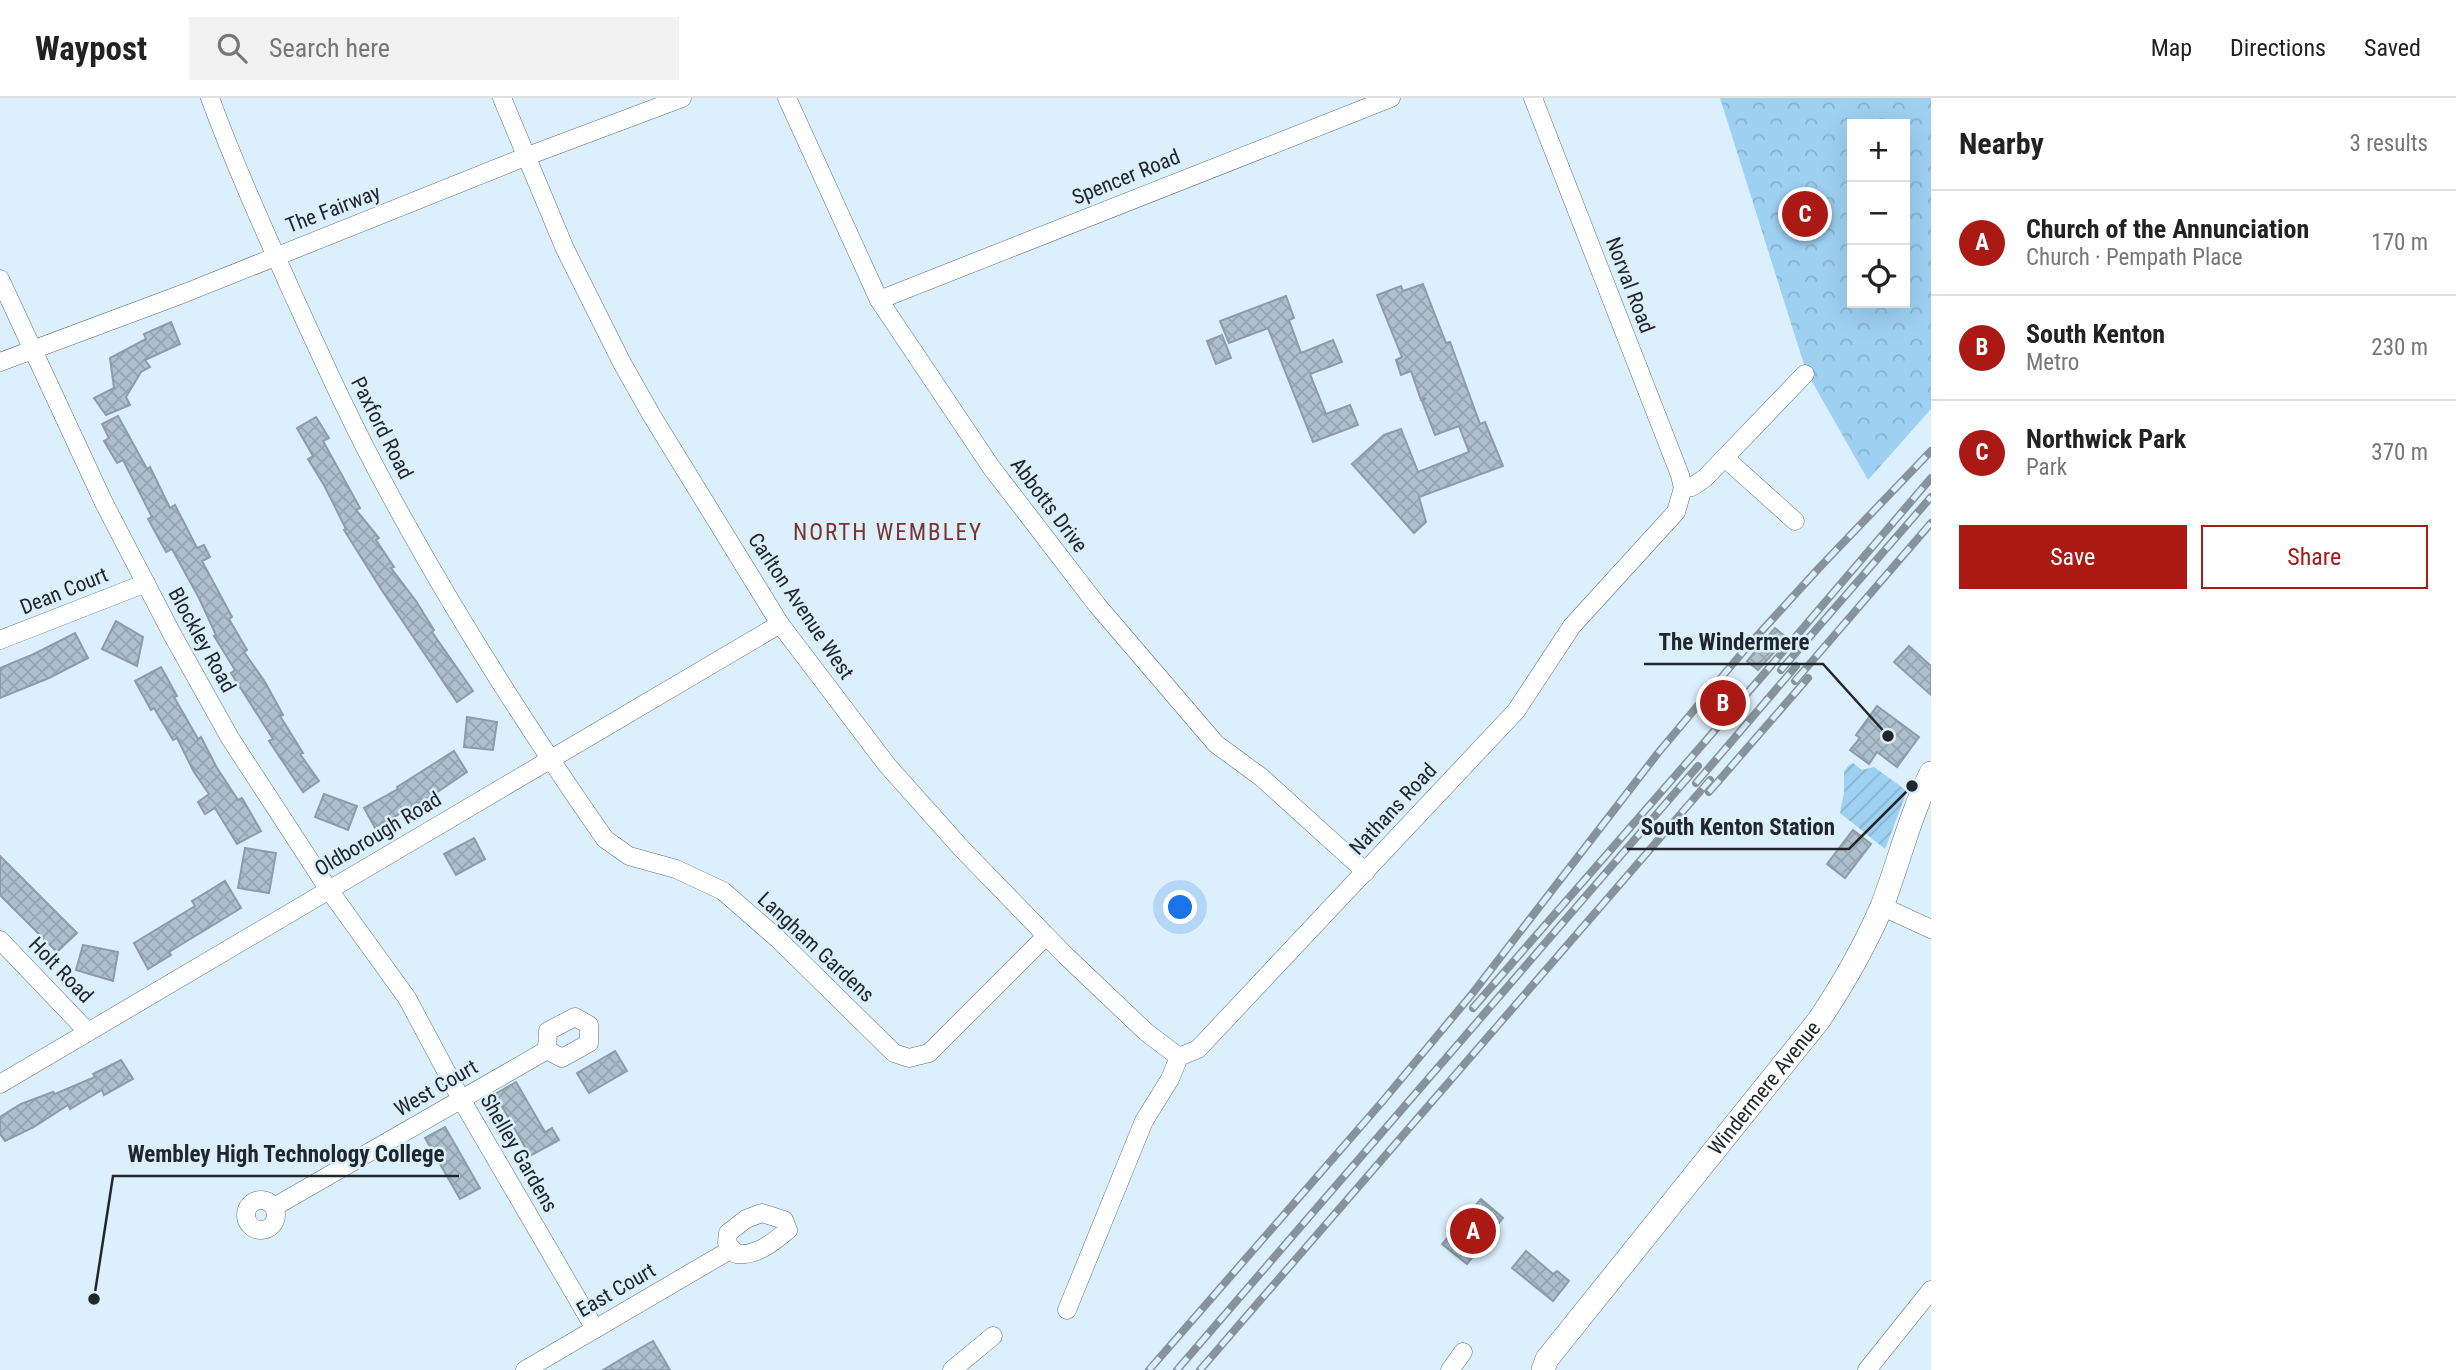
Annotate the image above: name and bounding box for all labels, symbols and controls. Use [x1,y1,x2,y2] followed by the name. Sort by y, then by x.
[189,17,679,80] search box
[35,29,147,68] text: Waypost
[213,29,251,67] icon: search
[269,33,390,63] text: Search here
[2151,34,2192,62] text: Map
[2230,34,2326,62] text: Directions
[2364,34,2421,62] text: Saved
[1847,119,1910,308] map controls
[1847,119,1910,182] button: +
[1959,126,2044,161] text: Nearby
[2350,130,2428,157] text: 3 results
[1069,144,1183,210] street label: Spencer Road
[282,180,384,238] street label: The Fairway
[1847,182,1910,245] button: −
[1782,188,1828,240] pin: C
[2026,214,2309,244] text: Church of the Annunciation
[1975,229,1989,256] text: A
[2371,229,2428,256] text: 170 m
[1601,234,1659,336] street label: Norval Road
[2026,244,2243,271] text: Church · Pempath Place
[1847,245,1910,308] button: locate
[2026,319,2165,349] text: South Kenton
[1976,334,1988,361] text: B
[2371,334,2428,361] text: 230 m
[2026,349,2079,376] text: Metro
[346,373,418,483] street label: Paxford Road
[2026,424,2186,454] text: Northwick Park
[1975,439,1989,466] text: C
[2371,439,2428,466] text: 370 m
[1006,453,1092,557] street label: Abbotts Drive
[2026,454,2067,481] text: Park
[793,519,983,546] district label: NORTH WEMBLEY
[1959,525,2187,589] button: Save
[2201,525,2428,589] button: Share
[743,528,859,684] street label: Carlton Avenue West
[17,563,111,619] street label: Dean Court
[163,583,241,697] street label: Blockley Road
[1644,620,1823,664] callout: The Windermere
[1659,629,1809,656] text: The Windermere
[1700,677,1746,729] pin: B
[1345,758,1441,860] street label: Nathans Road
[310,787,446,881] street label: Oldborough Road
[1627,805,1849,849] callout: South Kenton Station
[1641,814,1835,841] text: South Kenton Station
[753,887,879,1007] street label: Langham Gardens
[1163,890,1197,924] your location
[24,932,98,1008] street label: Holt Road
[1703,1016,1825,1160] street label: Windermere Avenue
[390,1055,482,1121] street label: West Court
[475,1090,563,1216] street label: Shelley Gardens
[113,1132,459,1176] callout: Wembley High Technology College
[127,1141,445,1168] text: Wembley High Technology College
[1450,1205,1496,1257] pin: A
[572,1258,660,1322] street label: East Court

